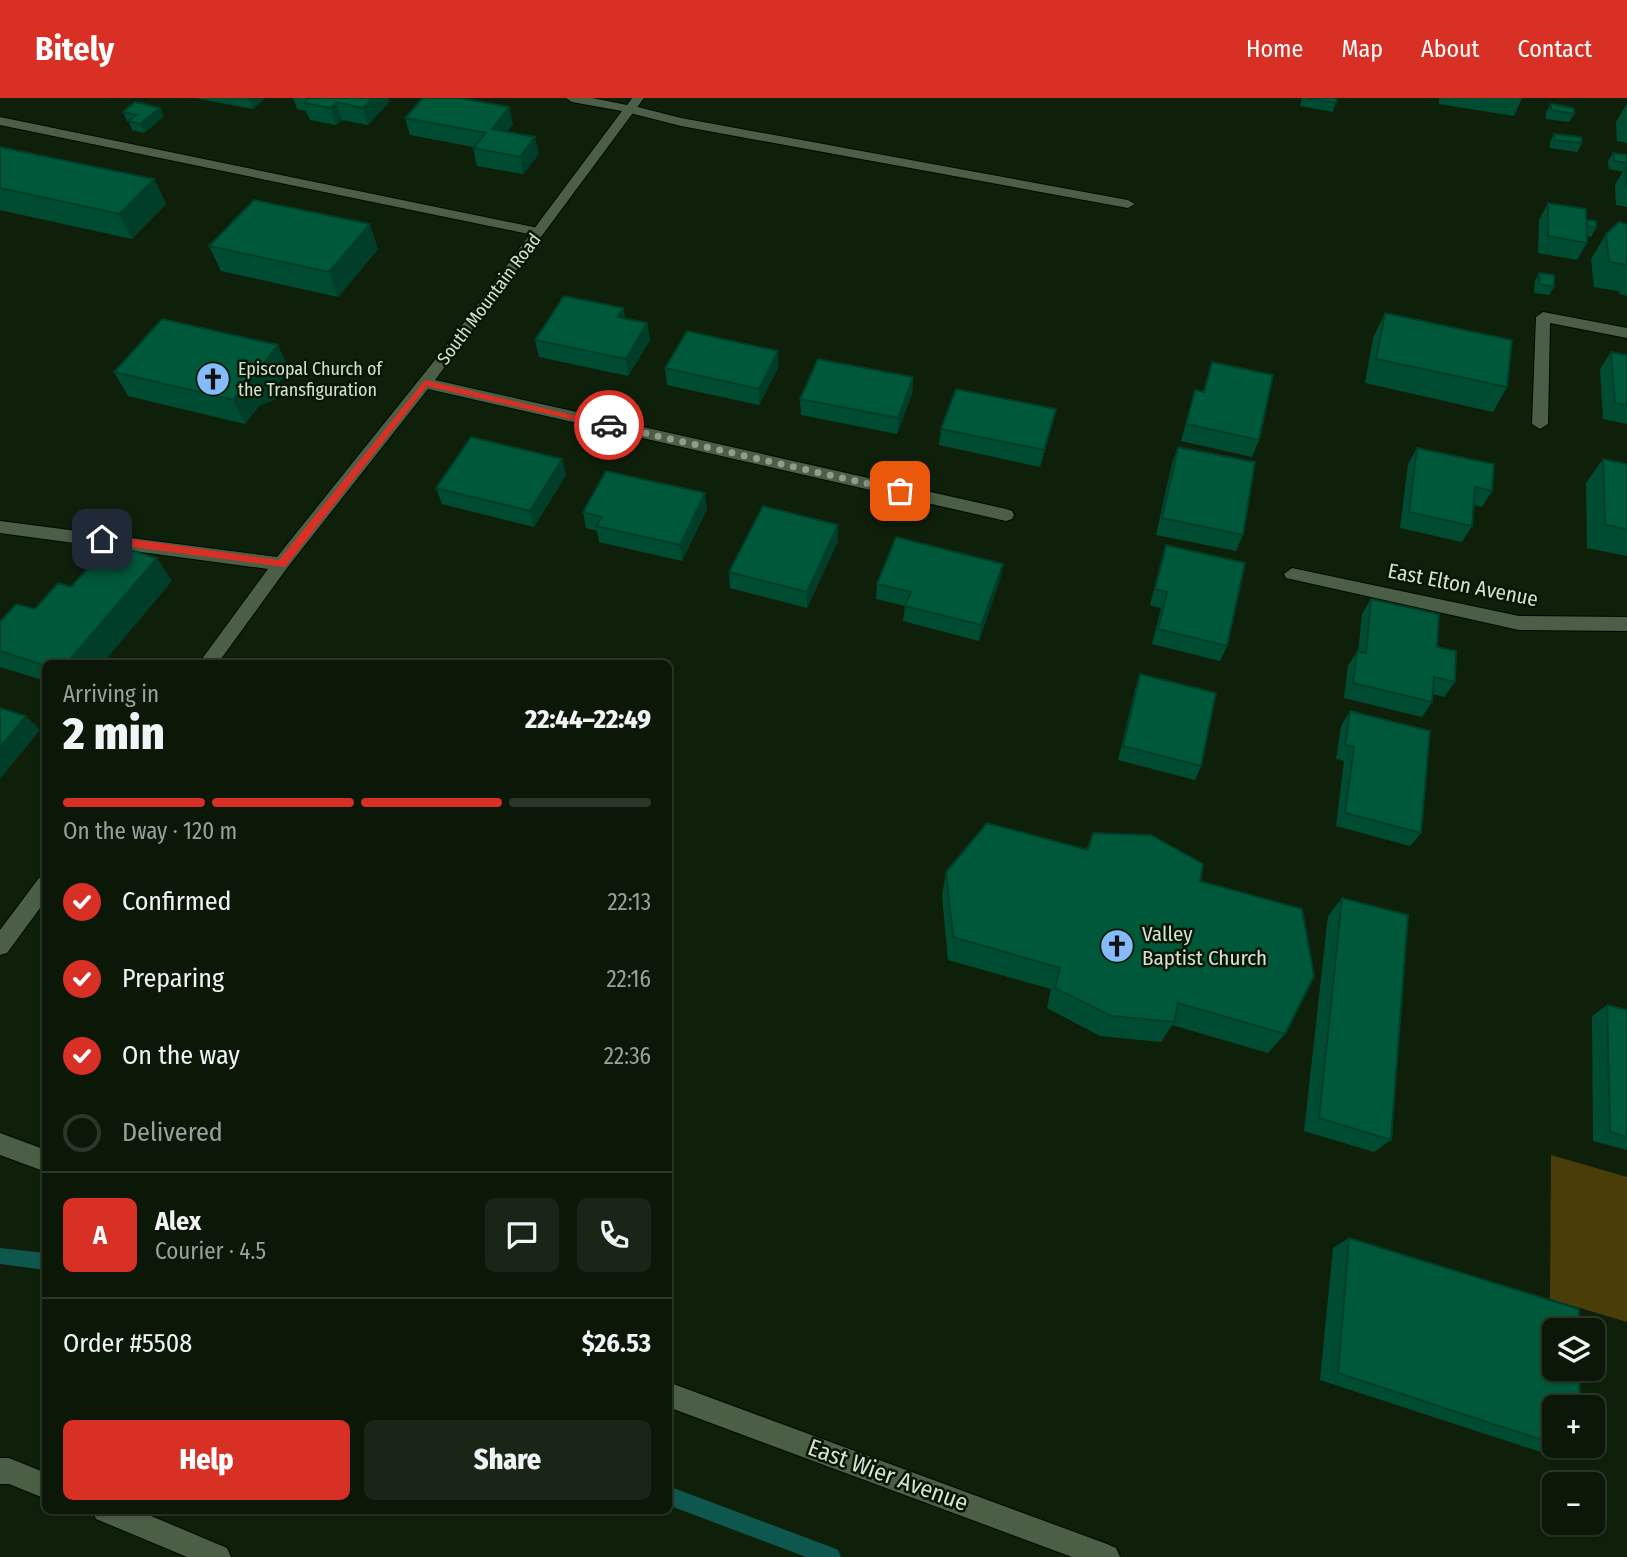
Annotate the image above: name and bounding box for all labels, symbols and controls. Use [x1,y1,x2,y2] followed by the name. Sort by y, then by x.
[35,29,114,69] text: Bitely
[1246,35,1303,63] text: Home
[1341,35,1383,63] text: Map
[1421,35,1479,63] text: About
[1517,35,1592,63] text: Contact
[432,229,546,369] street label: South Mountain Road
[238,358,383,401] place label: Episcopal Church of the Transfiguration
[194,360,232,398] church icon: Episcopal Church of the Transfiguration
[574,390,644,460] courier
[590,406,628,444] icon: car
[870,461,930,521] pin
[881,472,919,510] icon: bag
[72,509,132,569] pin
[83,520,121,558] icon: home
[1386,558,1540,612] street label: East Elton Avenue
[63,680,159,708] text: Arriving in
[525,704,651,735] text: 22:44–22:49
[63,706,165,761] text: 2 min
[63,817,237,845] text: On the way · 120 m
[63,883,101,921] icon: check
[122,886,232,917] text: Confirmed
[607,888,651,916] text: 22:13
[1142,921,1267,971] place label: Valley Baptist Church
[1098,927,1136,965] church icon: Valley Baptist Church
[63,960,101,998] icon: check
[122,963,224,994] text: Preparing
[606,965,651,993] text: 22:16
[63,1037,101,1075] icon: check
[122,1040,240,1071] text: On the way
[604,1042,651,1070] text: 22:36
[122,1117,223,1148] text: Delivered
[485,1198,559,1272] button: chat
[577,1198,651,1272] button: phone
[155,1206,201,1237] text: Alex
[93,1220,107,1251] text: A
[155,1237,266,1265] text: Courier · 4.5
[1542,1318,1605,1535] map controls
[1542,1318,1605,1381] button: layers
[63,1328,192,1359] text: Order #5508
[582,1328,651,1359] text: $26.53
[1542,1395,1605,1458] button: +
[63,1420,350,1500] button: Help
[364,1420,651,1500] button: Share
[804,1433,972,1517] street label: East Wier Avenue
[1542,1472,1605,1535] button: −

